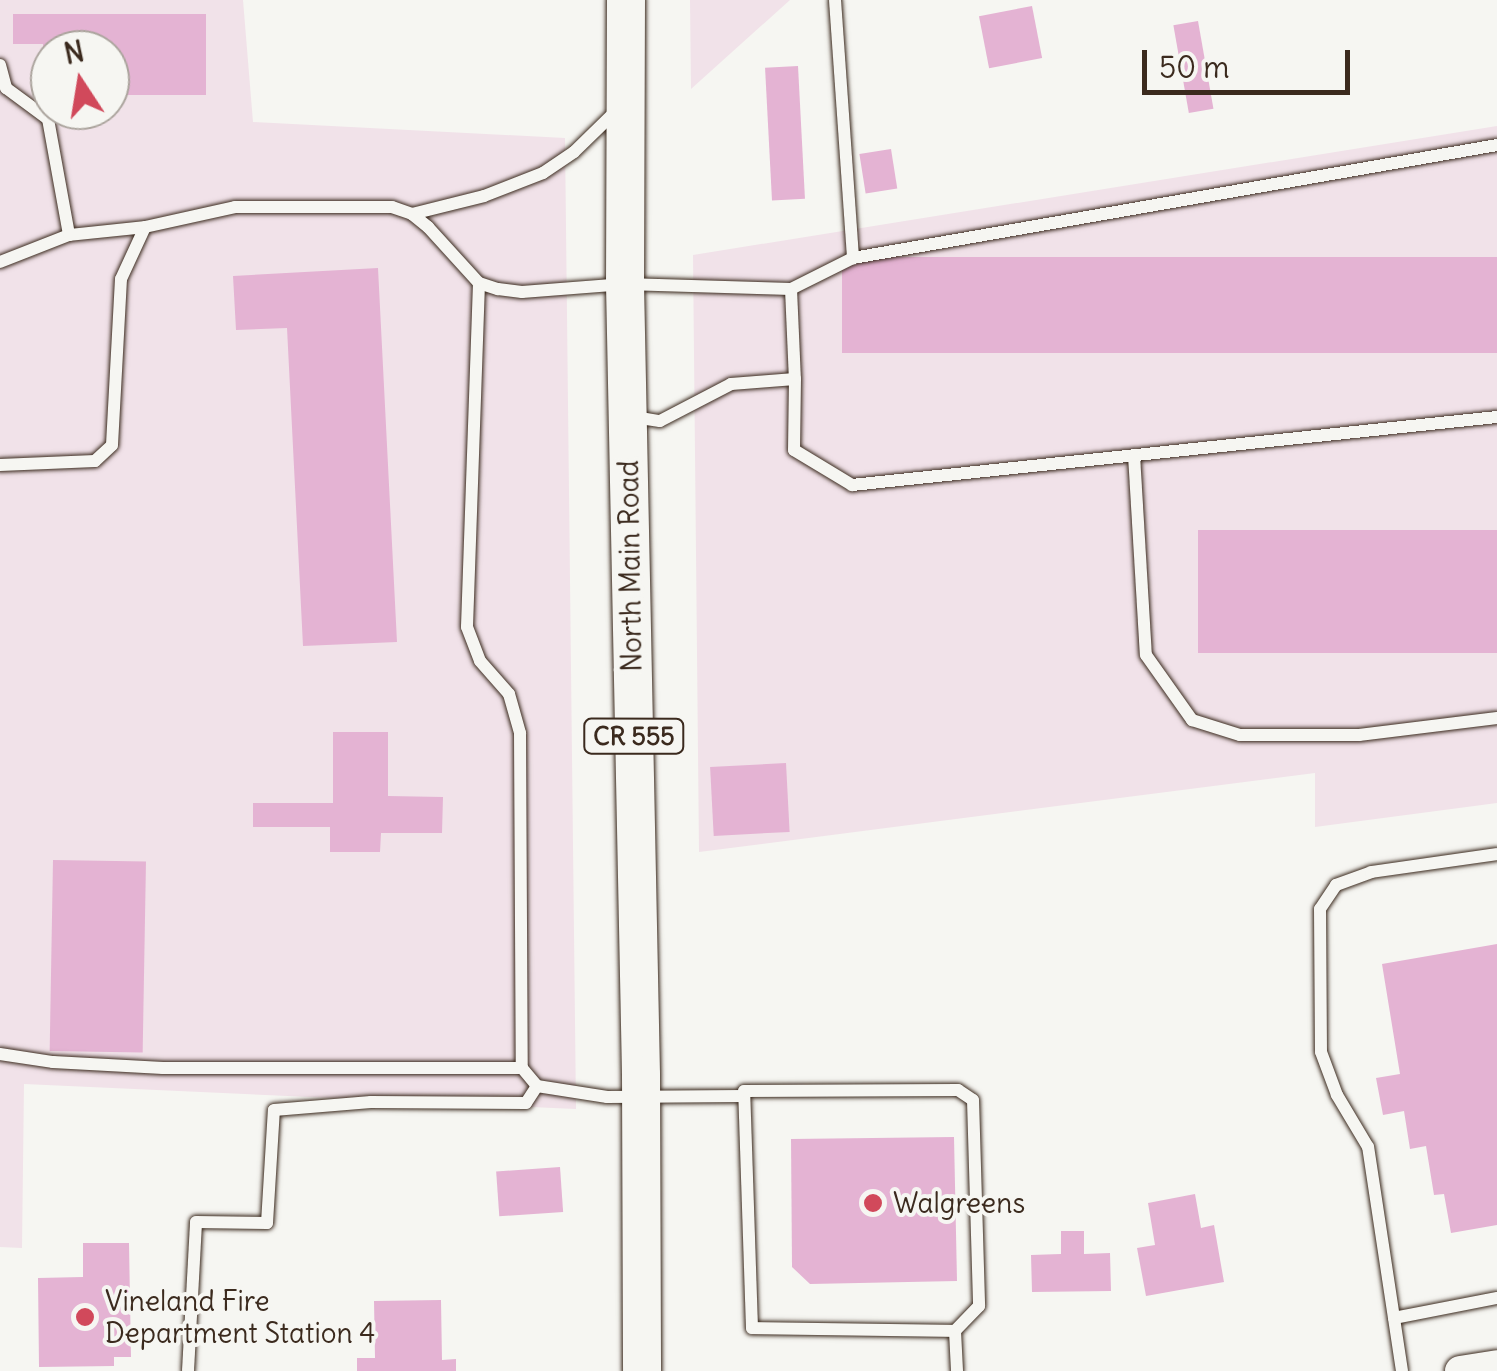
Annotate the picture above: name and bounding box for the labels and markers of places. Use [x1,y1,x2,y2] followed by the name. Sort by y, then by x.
[893,1186,1025,1220] place label: Walgreens
[862,1192,884,1214] marker: Walgreens
[105,1284,375,1350] place label: Vineland Fire Department Station 4
[74,1306,96,1328] marker: Vineland Fire Department Station 4

